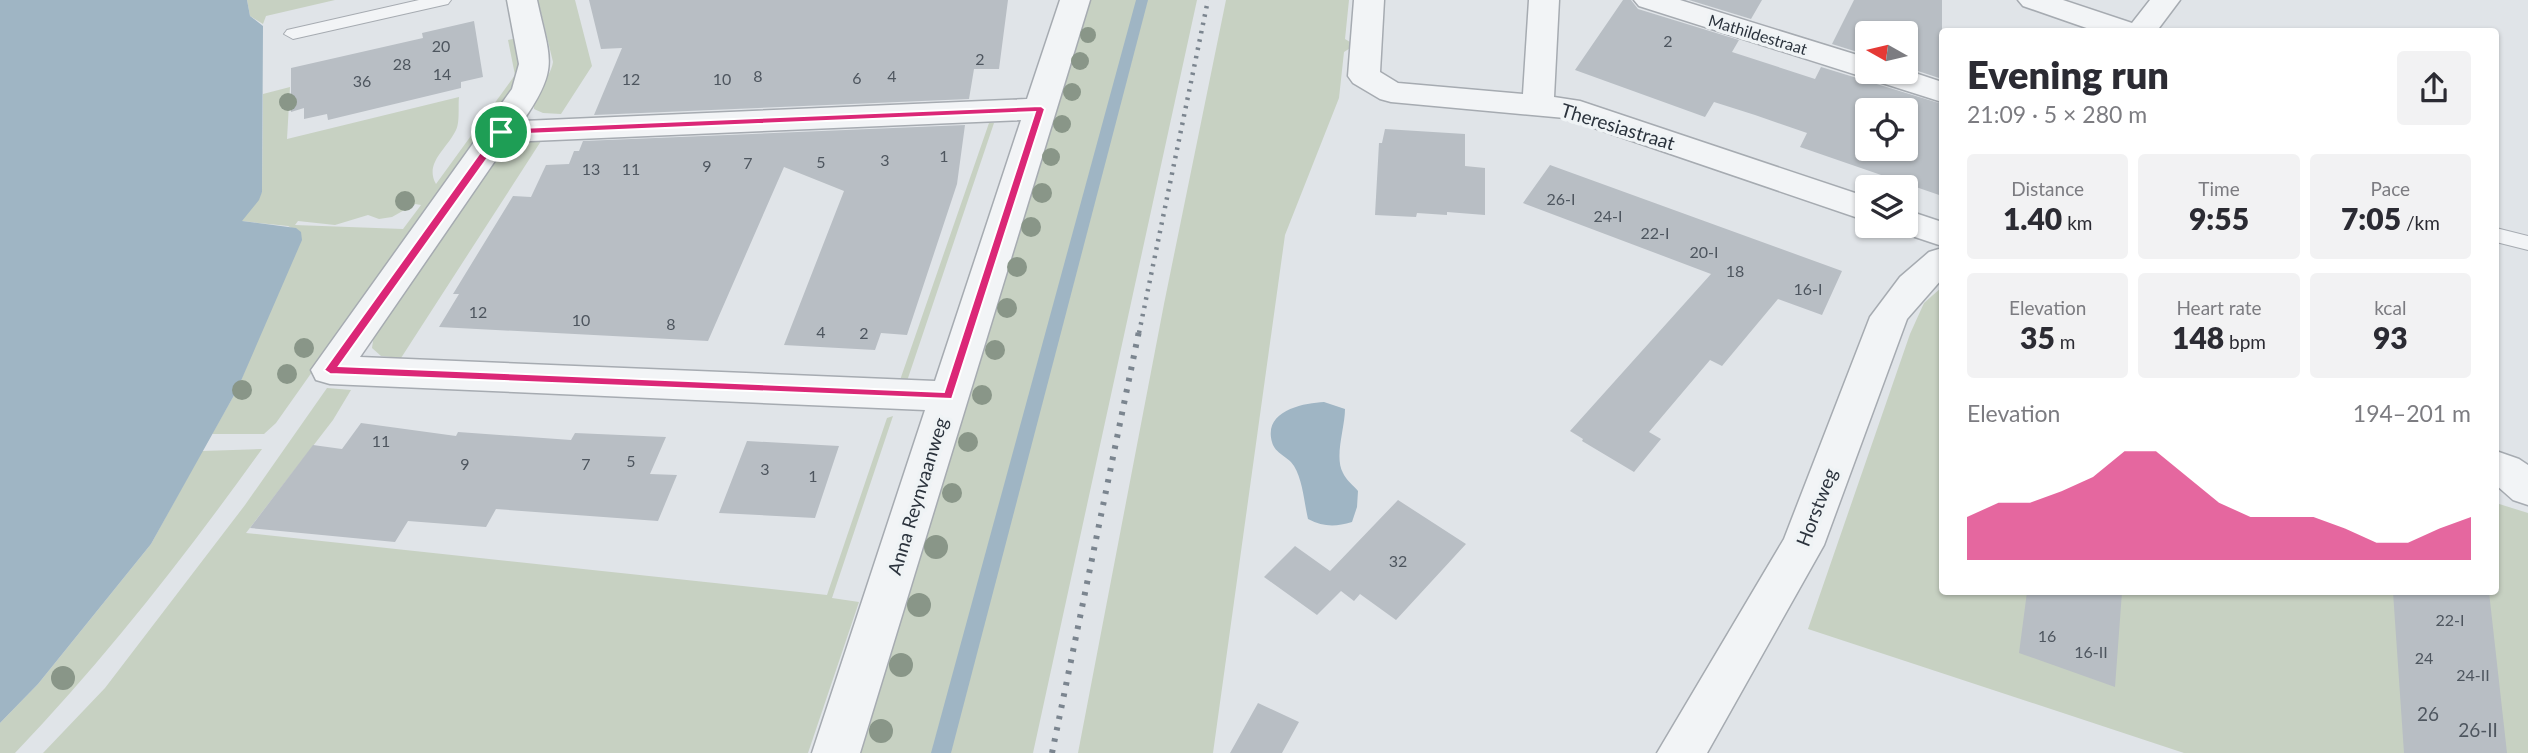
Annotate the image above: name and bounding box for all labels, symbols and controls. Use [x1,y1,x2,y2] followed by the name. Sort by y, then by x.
[1706,10,1810,58] street label: Mathildestraat
[1855,21,1918,84] north arrow
[1855,21,1918,238] map controls
[1663,31,1673,50] house number: 2
[432,36,450,55] house number: 20
[975,49,985,68] house number: 2
[1967,51,2169,97] text: Evening run
[2397,51,2471,125] button: share
[393,54,411,73] house number: 28
[433,64,451,83] house number: 14
[753,66,763,85] house number: 8
[887,66,897,85] house number: 4
[852,68,862,87] house number: 6
[622,69,640,88] house number: 12
[713,69,731,88] house number: 10
[353,71,371,90] house number: 36
[1558,98,1678,154] street label: Theresiastraat
[1855,98,1918,161] button: locate
[1967,100,2147,128] text: 21:09 · 5 × 280 m
[471,102,531,162] pin
[482,113,520,151] icon: arrive
[939,146,949,165] house number: 1
[880,150,890,169] house number: 3
[816,152,826,171] house number: 5
[743,153,753,172] house number: 7
[702,156,712,175] house number: 9
[582,159,600,178] house number: 13
[622,159,640,178] house number: 11
[1855,175,1918,238] button: layers
[2011,177,2084,200] text: Distance
[2198,177,2240,200] text: Time
[2371,177,2410,200] text: Pace
[1547,189,1575,208] house number: 26-I
[2003,200,2062,236] text: 1.40
[2189,200,2249,236] text: 9:55
[2341,200,2401,236] text: 7:05
[1594,206,1622,225] house number: 24-I
[2062,211,2092,234] text: km
[2401,211,2440,234] text: /km
[1641,223,1669,242] house number: 22-I
[1690,242,1718,261] house number: 20-I
[1726,261,1744,280] house number: 18
[1794,279,1822,298] house number: 16-I
[2009,296,2086,319] text: Elevation
[2176,296,2262,319] text: Heart rate
[2374,296,2406,319] text: kcal
[469,302,487,321] house number: 12
[572,310,590,329] house number: 10
[666,314,676,333] house number: 8
[2020,319,2055,355] text: 35
[2172,319,2224,355] text: 148
[2373,319,2408,355] text: 93
[816,322,826,341] house number: 4
[859,323,869,342] house number: 2
[2055,330,2075,353] text: m
[2224,330,2266,353] text: bpm
[1967,399,2060,427] text: Elevation
[2353,399,2471,427] text: 194–201 m
[882,414,952,577] street label: Anna Reynvaanweg
[372,431,390,450] house number: 11
[626,451,636,470] house number: 5
[460,454,470,473] house number: 9
[581,454,591,473] house number: 7
[760,459,770,478] house number: 3
[1791,465,1841,549] street label: Horstweg
[808,466,818,485] house number: 1
[1389,551,1407,570] house number: 32
[2436,610,2464,629] house number: 22-I
[2038,626,2056,645] house number: 16
[2074,642,2108,661] house number: 16-II
[2415,648,2433,667] house number: 24
[2456,665,2490,684] house number: 24-II
[2417,702,2439,725] house number: 26
[2458,718,2498,741] house number: 26-II

